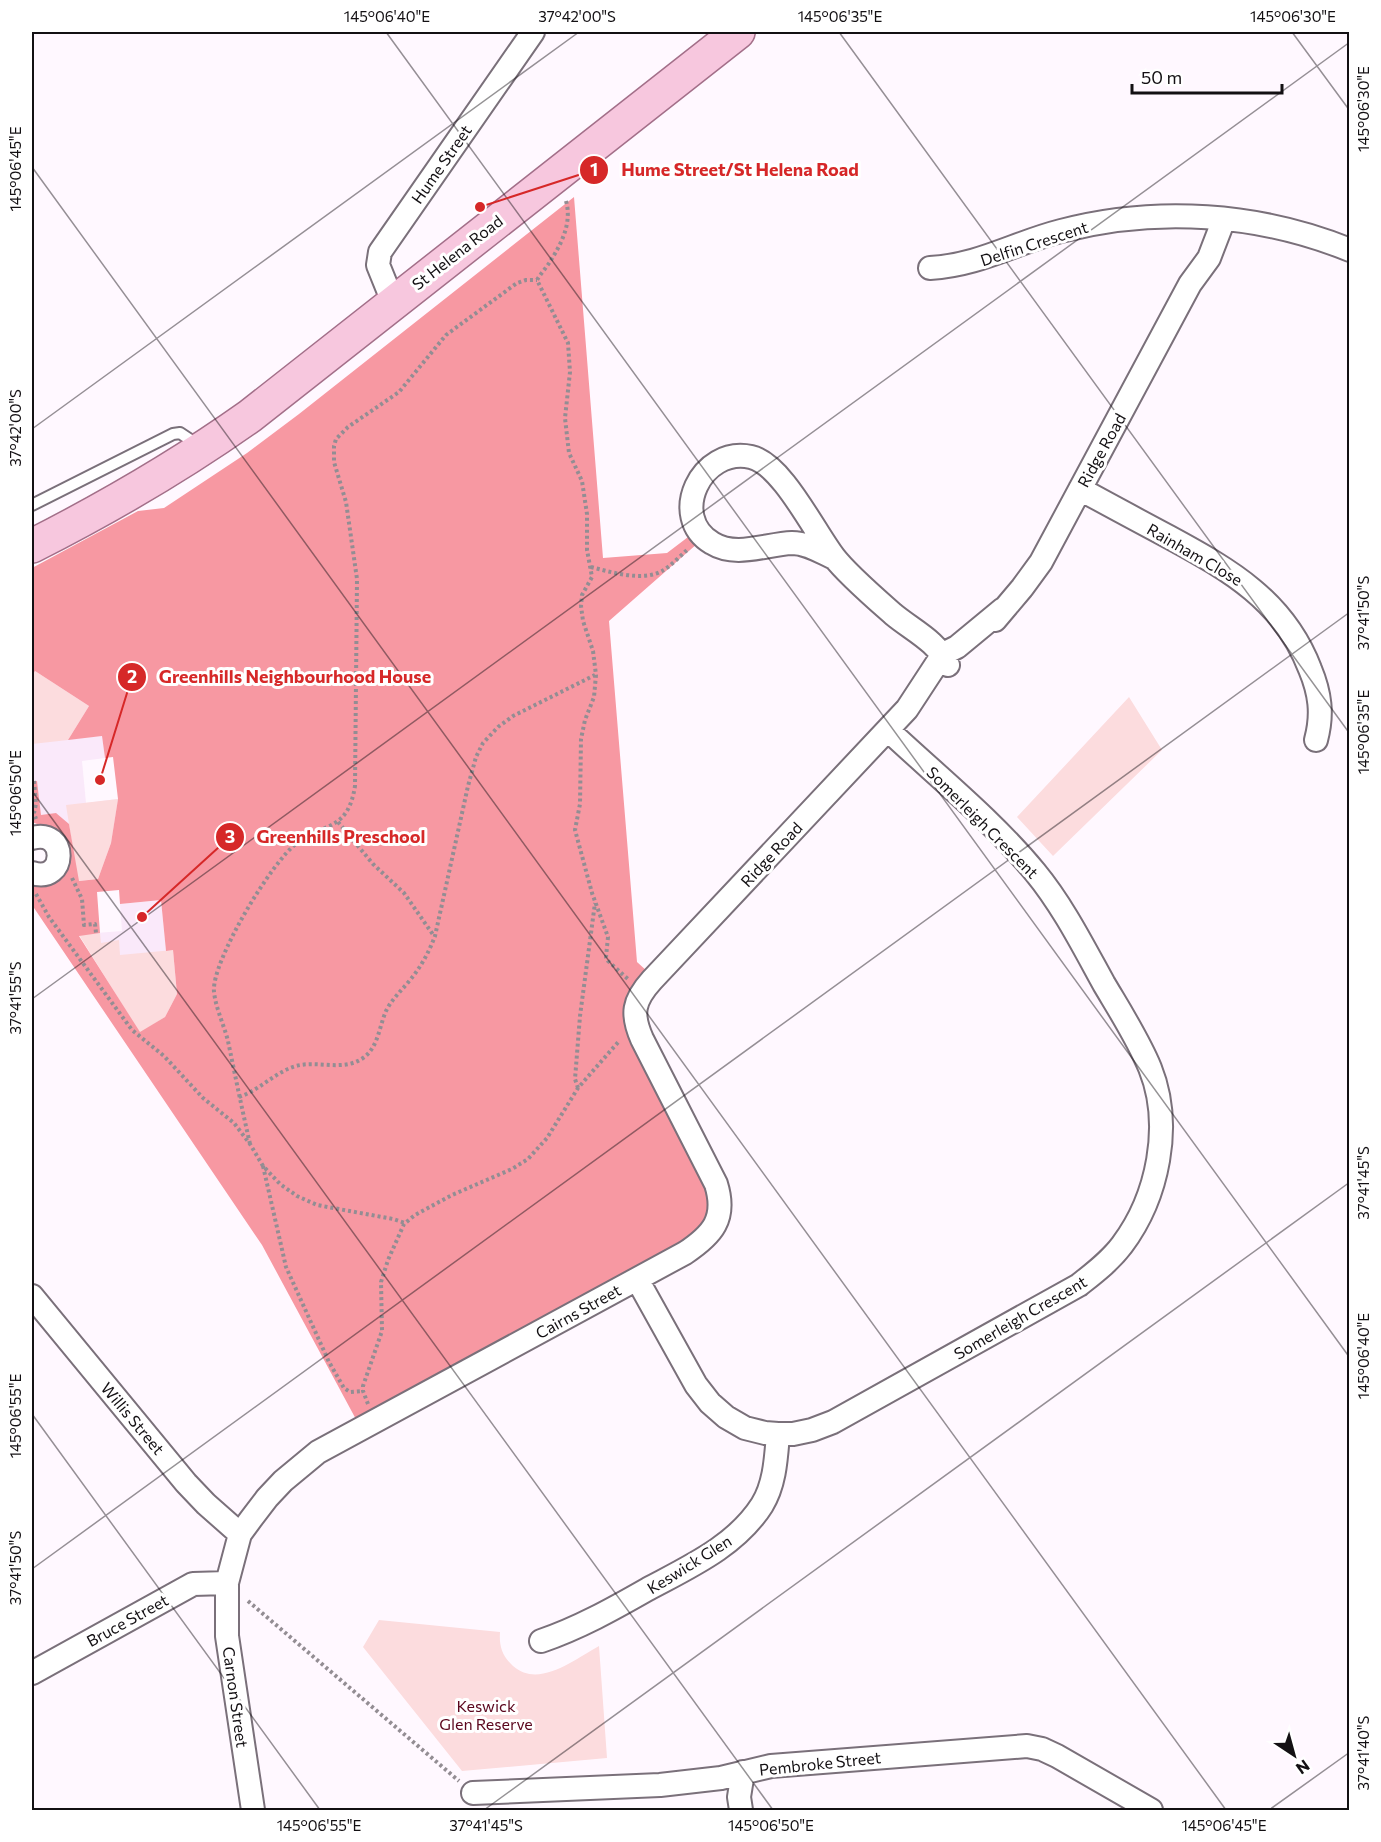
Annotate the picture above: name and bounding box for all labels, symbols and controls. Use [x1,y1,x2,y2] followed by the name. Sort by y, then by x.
[344,7,430,25] text: 145°06'40"E
[538,7,616,25] text: 37°42'00"S
[798,7,882,25] text: 145°06'35"E
[1250,7,1336,25] text: 145°06'30"E
[1132,57,1282,95] scale bar
[1141,66,1182,88] text: 50 m
[1354,66,1372,152] text: 145°06'30"E
[407,121,475,207] street label: Hume Street
[6,126,24,212] text: 145°06'45"E
[579,152,870,188] callout: Hume Street/St Helena Road
[590,158,598,180] text: 1
[621,158,859,180] text: Hume Street/St Helena Road
[408,211,506,293] street label: St Helena Road
[978,217,1091,269] street label: Delfin Crescent
[6,389,24,467] text: 37°42'00"S
[1073,410,1129,490] street label: Ridge Road
[1144,519,1246,589] street label: Rainham Close
[1354,576,1372,650] text: 37°41'50"S
[117,659,443,695] callout: Greenhills Neighbourhood House
[127,665,137,687] text: 2
[159,665,431,687] text: Greenhills Neighbourhood House
[1354,690,1372,774] text: 145°06'35"E
[6,750,24,836] text: 145°06'50"E
[923,762,1043,882] street label: Somerleigh Crescent
[736,818,806,890] street label: Ridge Road
[215,819,438,855] callout: Greenhills Preschool
[225,825,235,847] text: 3
[256,825,426,847] text: Greenhills Preschool
[6,961,24,1035] text: 37°41'55"S
[1354,1146,1372,1220] text: 37°41'45"S
[950,1271,1090,1363] street label: Somerleigh Crescent
[532,1280,624,1342] street label: Cairns Street
[1354,1313,1372,1399] text: 145°06'40"E
[6,1374,24,1458] text: 145°06'55"E
[97,1378,169,1458] street label: Willis Street
[6,1531,24,1605] text: 37°41'50"S
[643,1531,735,1597] street label: Keswick Glen
[83,1590,171,1650] street label: Bruce Street
[220,1645,253,1749] street label: Carnon Street
[439,1696,533,1733] park label: Keswick Glen Reserve
[1354,1715,1372,1790] text: 37°41'40"S
[1264,1725,1324,1785] north arrow
[758,1747,882,1779] street label: Pembroke Street
[1293,1756,1314,1779] text: N
[277,1816,361,1834] text: 145°06'55"E
[449,1816,523,1834] text: 37°41'45"S
[728,1816,814,1834] text: 145°06'50"E
[1181,1816,1267,1834] text: 145°06'45"E

